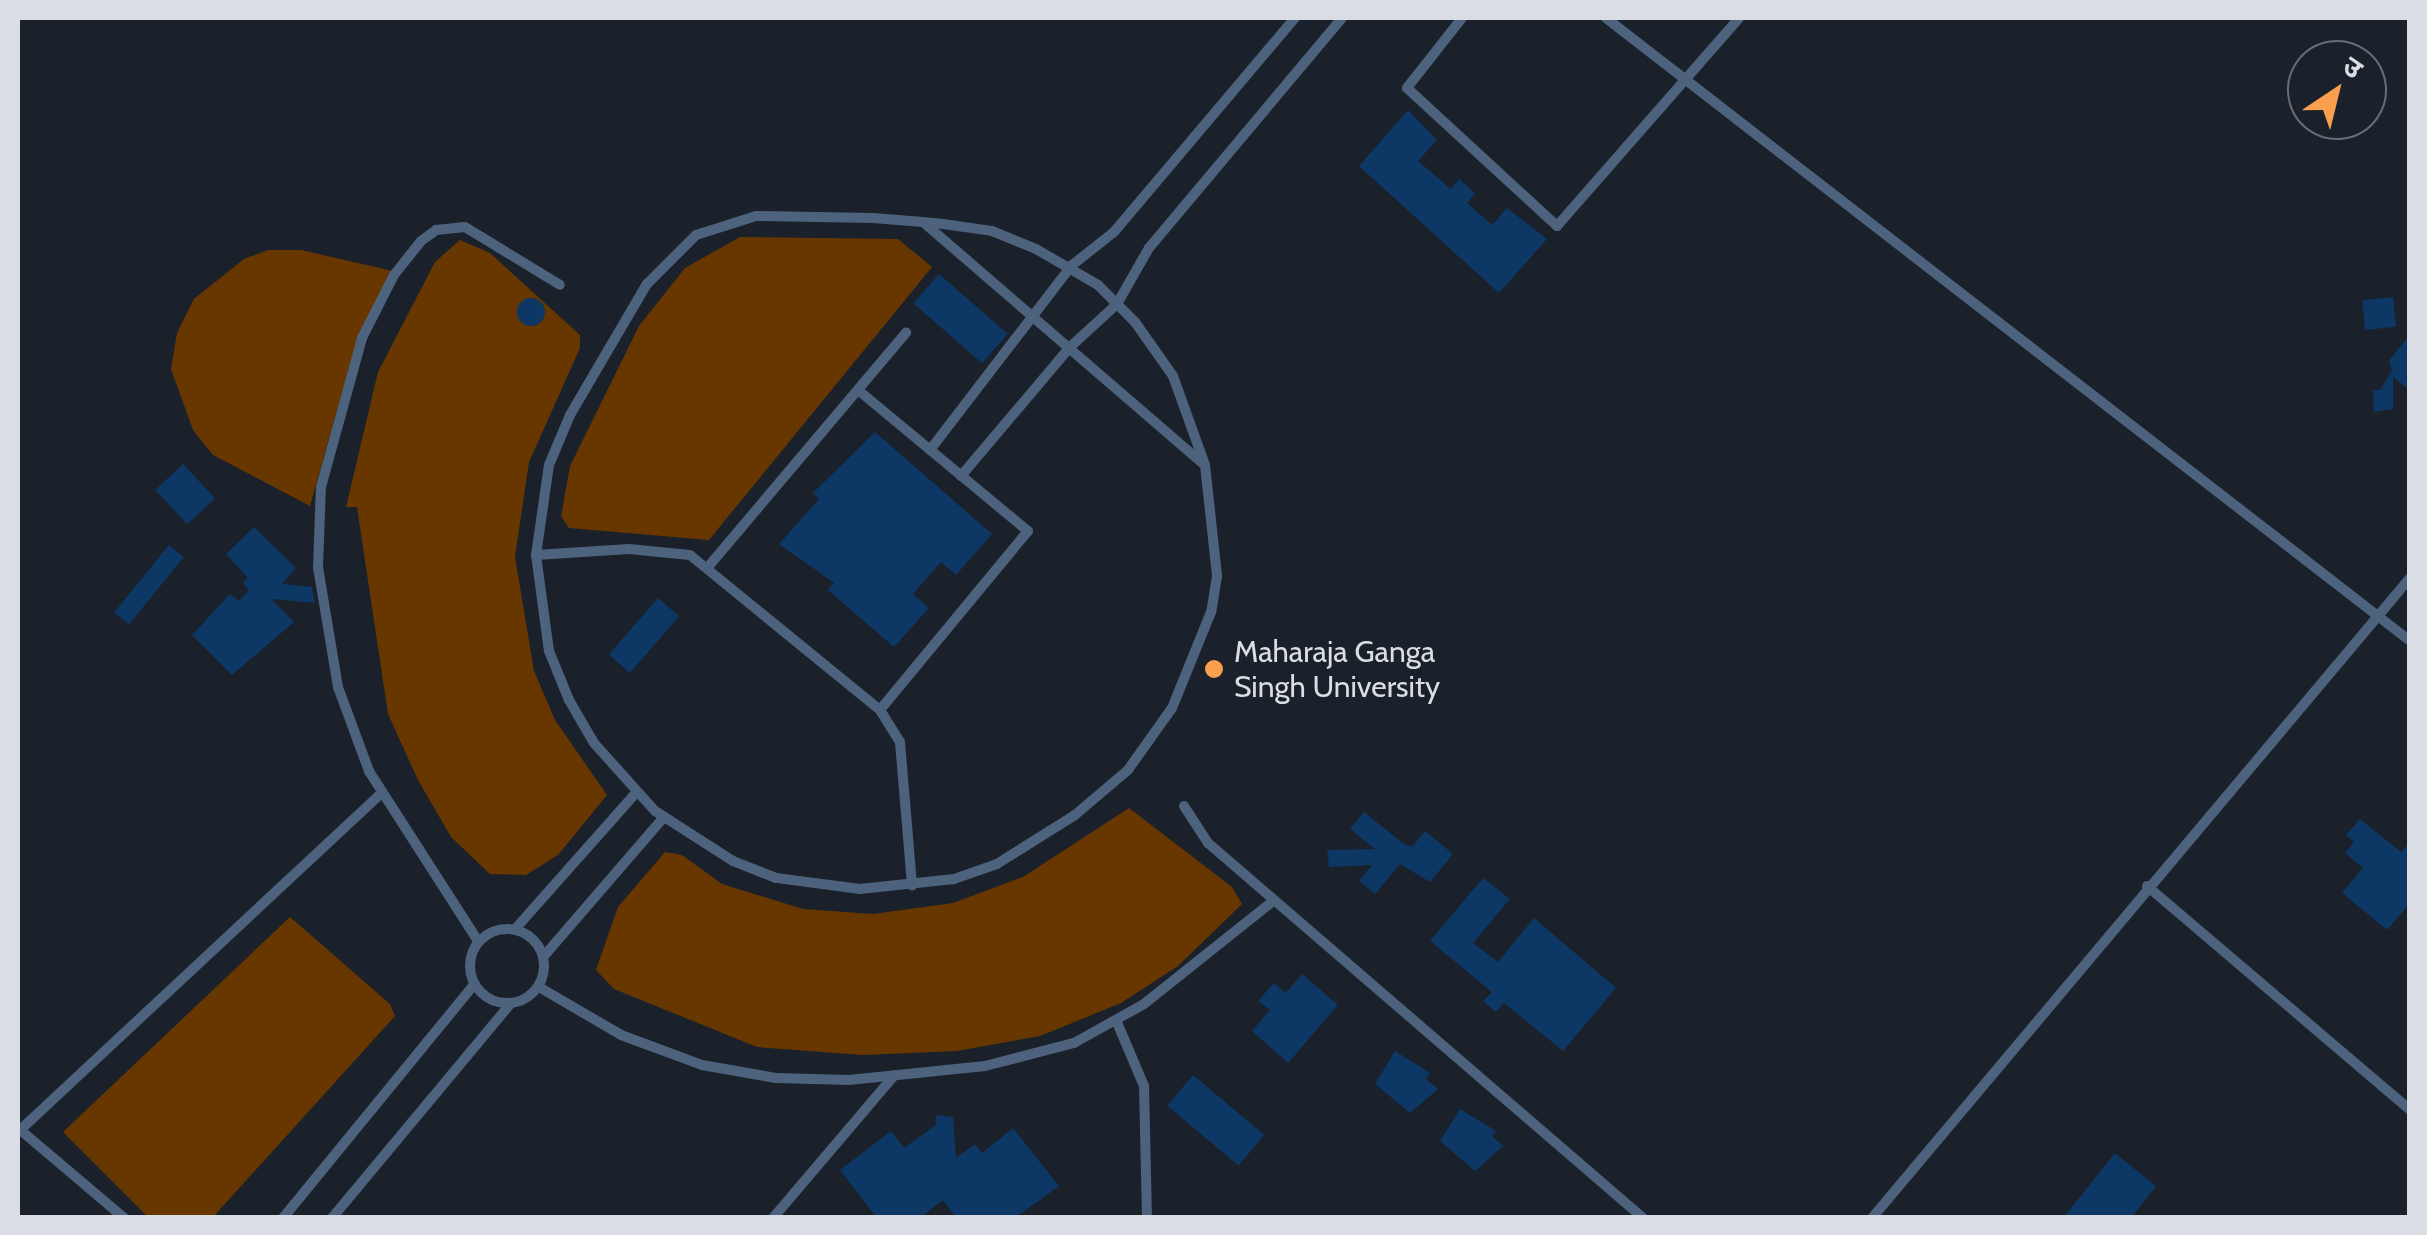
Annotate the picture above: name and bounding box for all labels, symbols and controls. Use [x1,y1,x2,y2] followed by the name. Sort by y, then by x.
[2287,40,2387,140] north arrow
[2337,48,2370,86] text: उ
[1234,634,1440,704] place label: Maharaja Ganga Singh University
[1203,658,1225,680] marker: Maharaja Ganga Singh University

